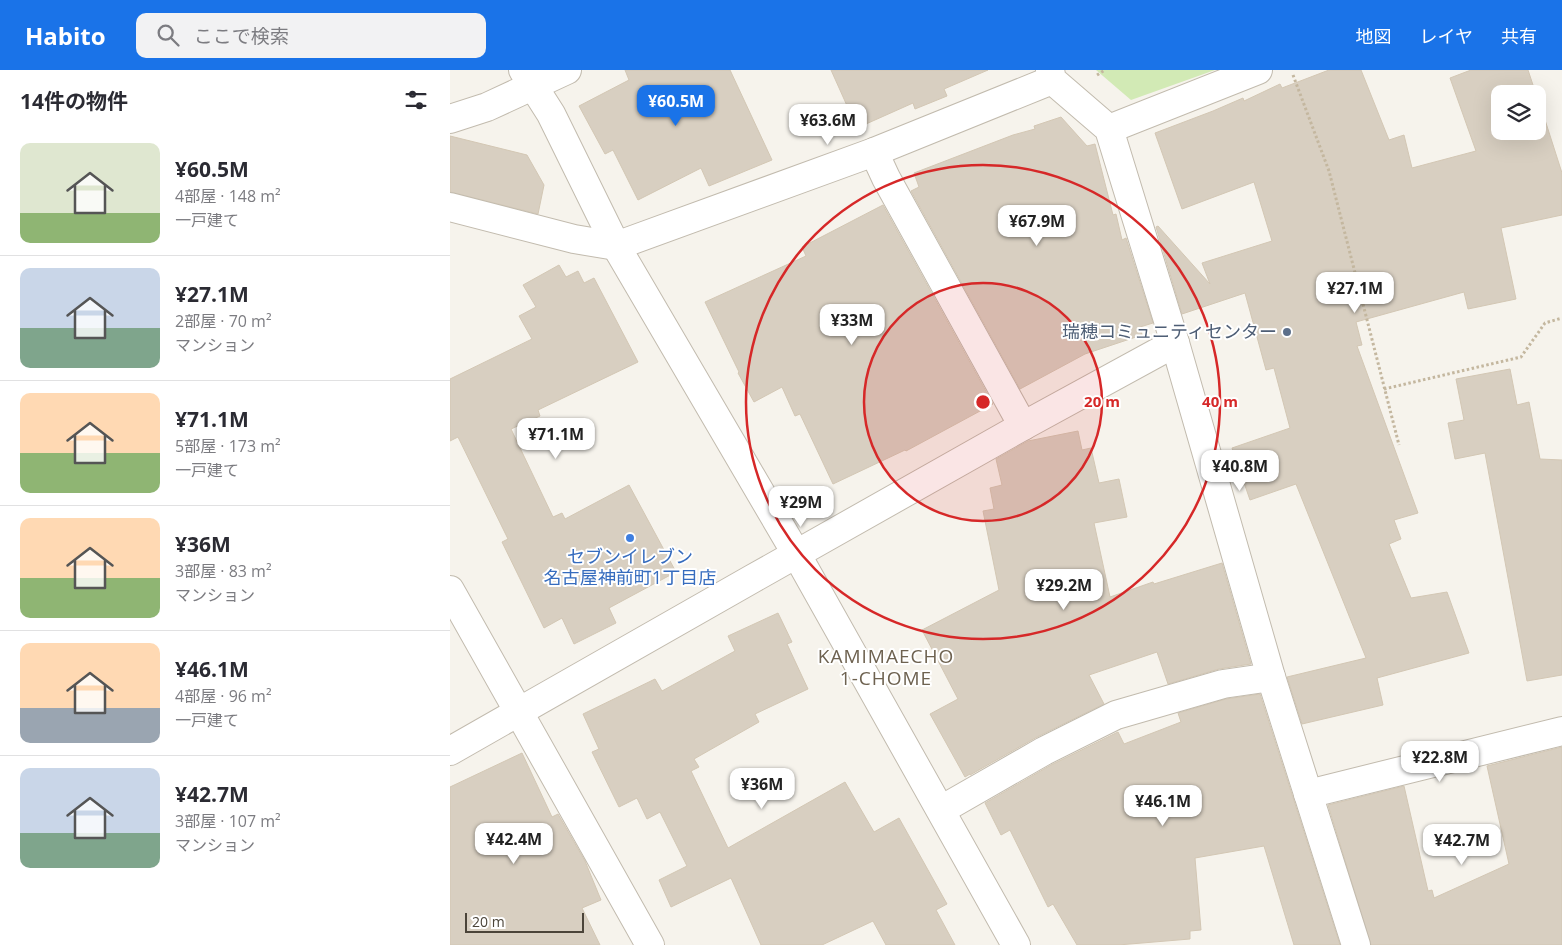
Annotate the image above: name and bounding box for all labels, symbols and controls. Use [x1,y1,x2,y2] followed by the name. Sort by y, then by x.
[136,13,486,58] search box
[25,19,106,52] text: Habito
[154,21,182,49] icon: search
[194,23,289,49] text: ここで検索
[1356,24,1392,48] text: 地図
[1420,24,1473,48] text: レイヤ
[1501,24,1537,48] text: 共有
[635,85,717,127] pin: ¥60.5M
[1491,85,1546,140] map controls
[1491,85,1546,140] button: layers
[402,86,430,114] icon: filters
[20,87,128,115] text: 14件の物件
[648,90,704,112] text: ¥60.5M
[787,104,869,146] pin: ¥63.6M
[800,109,856,131] text: ¥63.6M
[175,155,249,183] text: ¥60.5M
[60,163,120,223] icon: home
[175,185,281,207] text: 4部屋 · 148 m²
[996,204,1078,247] pin: ¥67.9M
[175,209,239,231] text: 一戸建て
[1009,210,1065,232] text: ¥67.9M
[1314,272,1396,314] pin: ¥27.1M
[1327,277,1383,299] text: ¥27.1M
[175,280,249,308] text: ¥27.1M
[60,288,120,348] icon: home
[822,304,882,346] pin: ¥33M
[831,309,873,331] text: ¥33M
[175,310,272,332] text: 2部屋 · 70 m²
[1062,319,1277,343] place label: 瑞穂コミュニティセンター
[1281,326,1293,338] marker: 瑞穂コミュニティセンター
[175,334,255,356] text: マンション
[1084,391,1120,411] text: 20 m
[1202,391,1238,411] text: 40 m
[974,393,992,411] centre of rings
[175,405,249,433] text: ¥71.1M
[60,413,120,473] icon: home
[515,418,597,460] pin: ¥71.1M
[528,423,584,445] text: ¥71.1M
[175,435,281,457] text: 5部屋 · 173 m²
[1199,450,1281,492] pin: ¥40.8M
[1212,455,1268,477] text: ¥40.8M
[175,459,239,481] text: 一戸建て
[771,486,831,528] pin: ¥29M
[780,491,822,513] text: ¥29M
[175,530,231,558] text: ¥36M
[624,532,636,544] marker: セブンイレブン 名古屋神前町1丁目店
[60,538,120,598] icon: home
[544,544,716,589] place label: セブンイレブン 名古屋神前町1丁目店
[175,560,272,582] text: 3部屋 · 83 m²
[1023,568,1105,611] pin: ¥29.2M
[1036,574,1092,596] text: ¥29.2M
[175,584,255,606] text: マンション
[818,643,954,691] district label: KAMIMAECHO 1-CHOME
[175,655,249,683] text: ¥46.1M
[60,663,120,723] icon: home
[175,685,272,707] text: 4部屋 · 96 m²
[175,709,239,731] text: 一戸建て
[1399,740,1481,783] pin: ¥22.8M
[1412,746,1468,768] text: ¥22.8M
[732,768,792,810] pin: ¥36M
[741,773,783,795] text: ¥36M
[175,780,249,808] text: ¥42.7M
[1122,784,1204,827] pin: ¥46.1M
[60,788,120,848] icon: home
[1135,790,1191,812] text: ¥46.1M
[175,810,281,832] text: 3部屋 · 107 m²
[473,822,555,865] pin: ¥42.4M
[1421,824,1503,866] pin: ¥42.7M
[486,828,542,850] text: ¥42.4M
[1434,829,1490,851] text: ¥42.7M
[175,834,255,856] text: マンション
[465,910,584,933] scale bar
[472,912,505,931] text: 20 m

